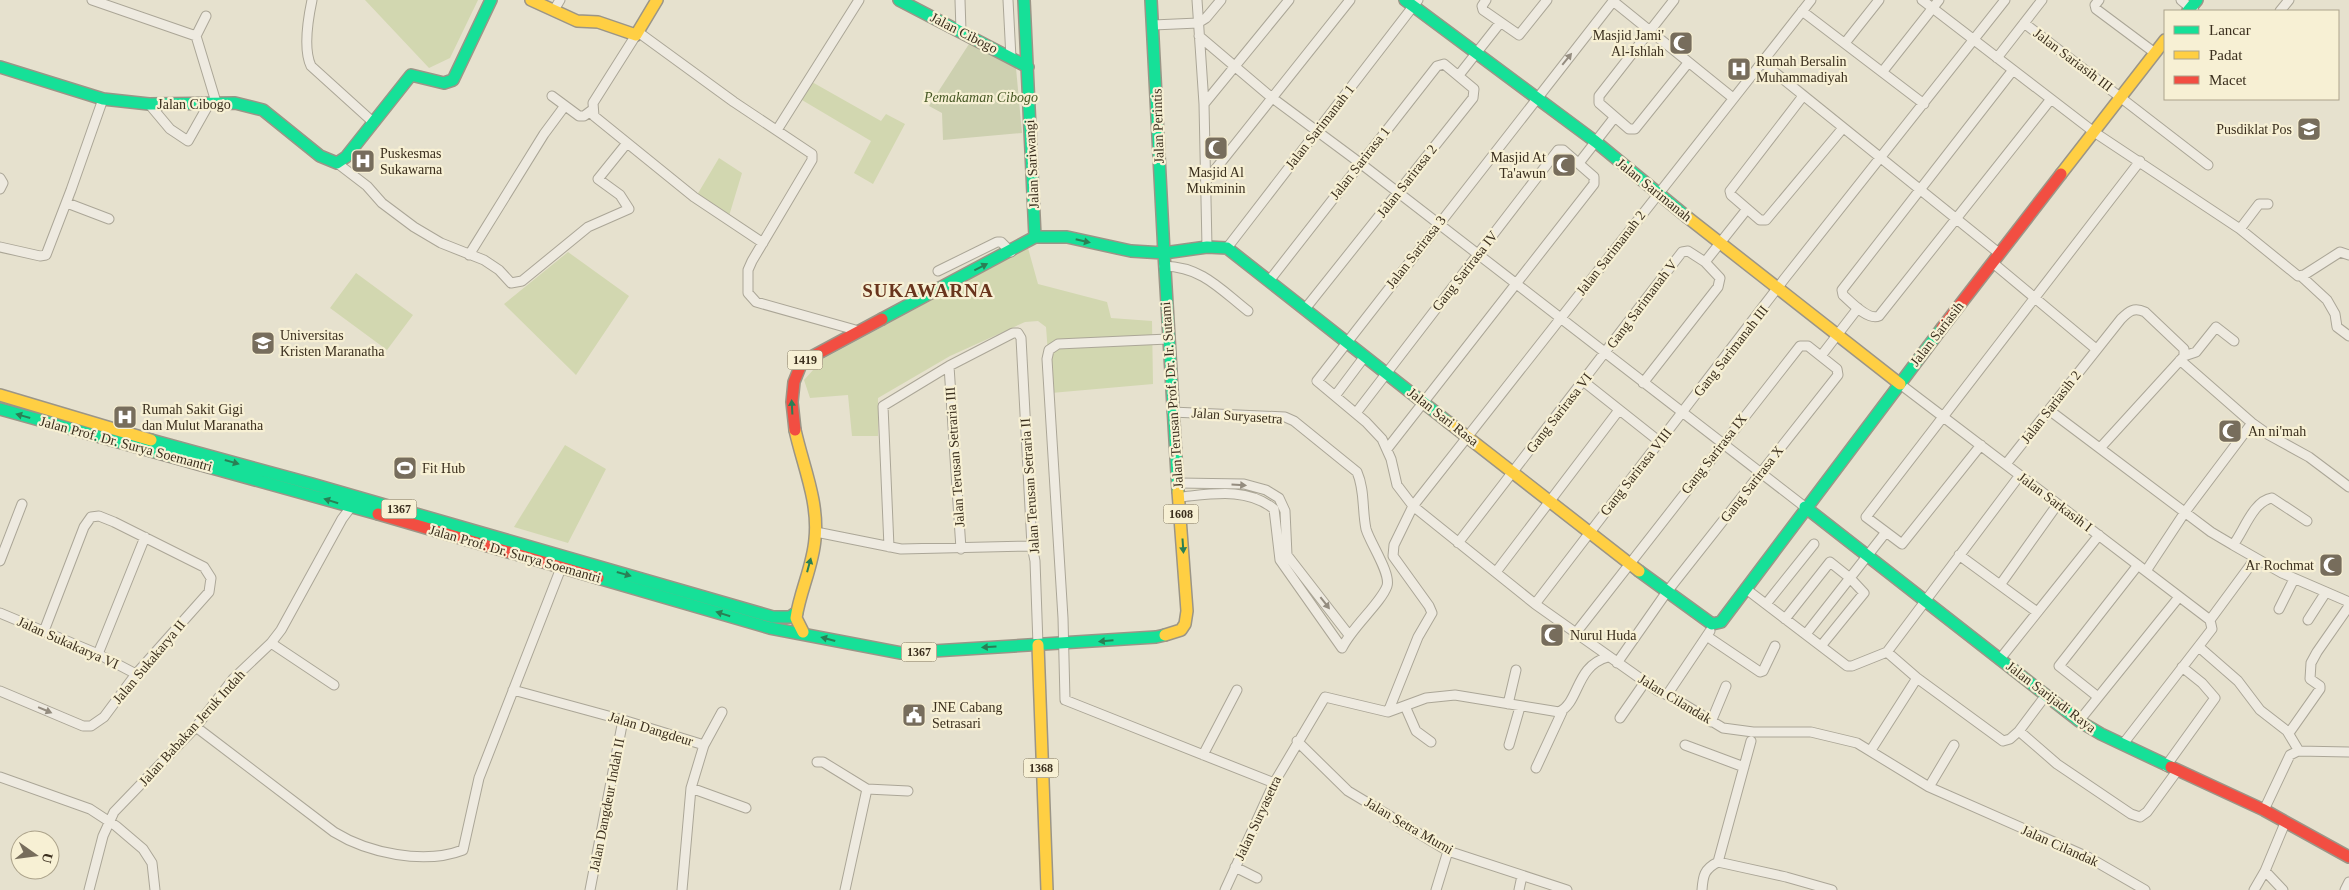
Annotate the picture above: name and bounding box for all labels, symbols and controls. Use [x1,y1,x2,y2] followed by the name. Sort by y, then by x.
[928,10,1000,56] street label: Jalan Cibogo
[2164,10,2339,100] legend
[2209,22,2251,38] text: Lancar
[2031,25,2116,95] street label: Jalan Sariasih III
[1593,28,1664,59] place label: Masjid Jami' Al-Ishlah
[1668,30,1694,56] mosque icon: Masjid Jami' Al-Ishlah
[2209,47,2243,63] text: Padat
[1562,53,1573,66] one-way arrow
[1756,54,1848,85] place label: Rumah Bersalin Muhammadiyah
[1726,56,1752,82] hospital icon: Rumah Bersalin Muhammadiyah
[2209,72,2247,88] text: Macet
[1282,82,1358,172] street label: Jalan Sarimanah 1
[1149,88,1167,164] street label: Jalan Perintis
[923,90,1038,105] park label: Pemakaman Cibogo
[157,97,231,112] street label: Jalan Cibogo
[2296,116,2322,142] school or university icon: Pusdiklat Pos
[1022,119,1042,209] street label: Jalan Sariwangi
[2216,122,2292,137] place label: Pusdiklat Pos
[1327,124,1393,202] street label: Jalan Sarirasa 1
[1203,135,1229,161] mosque icon: Masjid Al Mukminin
[1374,142,1440,220] street label: Jalan Sarirasa 2
[380,146,443,177] place label: Puskesmas Sukawarna
[350,148,376,174] hospital icon: Puskesmas Sukawarna
[1490,150,1546,181] place label: Masjid At Ta'awun
[1551,152,1577,178] mosque icon: Masjid At Ta'awun
[1613,155,1695,225] street label: Jalan Sarimanah
[1186,165,1246,196] place label: Masjid Al Mukminin
[1573,208,1649,298] street label: Jalan Sarimanah 2
[1383,213,1449,291] street label: Jalan Sarirasa 3
[1429,228,1501,314] street label: Gang Sarirasa IV
[1076,237,1091,245] one-way arrow
[1604,257,1680,351] street label: Gang Sarimanah V
[974,263,989,271] one-way arrow
[862,280,994,301] district label: SUKAWARNA
[1907,299,1967,369] street label: Jalan Sariasih
[1158,301,1186,489] street label: Jalan Terusan Prof. Dr. Ir. Sutami
[1691,302,1771,399] street label: Gang Sarimanah III
[280,328,385,359] place label: Universitas Kristen Maranatha
[250,330,276,356] school or university icon: Universitas Kristen Maranatha
[788,350,822,370] road number: 1419
[2018,368,2084,446] street label: Jalan Sariasih 2
[1523,370,1595,456] street label: Gang Sarirasa VI
[1405,385,1482,450] street label: Jalan Sari Rasa
[943,386,967,528] street label: Jalan Terusan Setraria III
[788,398,796,414] one-way arrow
[142,402,264,433] place label: Rumah Sakit Gigi dan Mulut Maranatha
[112,404,138,430] hospital icon: Rumah Sakit Gigi dan Mulut Maranatha
[1191,405,1284,427] street label: Jalan Suryasetra
[15,411,30,419] one-way arrow
[1678,411,1750,497] street label: Gang Sarirasa IX
[38,414,214,474] street label: Jalan Prof. Dr. Surya Soemantri
[1018,417,1042,554] street label: Jalan Terusan Setraria II
[2217,418,2243,444] mosque icon: An ni'mah
[2248,424,2306,439] place label: An ni'mah
[1597,425,1675,518] street label: Gang Sarirasa VIII
[1718,443,1786,525] street label: Gang Sarirasa X
[392,455,418,481] sports icon: Fit Hub
[224,459,239,467] one-way arrow
[422,461,465,476] place label: Fit Hub
[2015,469,2095,535] street label: Jalan Sarkasih I
[1232,481,1248,489] one-way arrow
[324,497,339,505] one-way arrow
[382,499,416,518] road number: 1367
[1164,504,1198,524] road number: 1608
[427,522,603,586] street label: Jalan Prof. Dr. Surya Soemantri
[1179,538,1187,554] one-way arrow
[2318,552,2344,578] mosque icon: Ar Rochmat
[805,558,813,573] one-way arrow
[2245,558,2314,573] place label: Ar Rochmat
[616,570,631,578] one-way arrow
[1319,596,1330,609] one-way arrow
[715,610,730,618] one-way arrow
[15,614,121,672] street label: Jalan Sukakarya VI
[110,617,188,707] street label: Jalan Sukakarya II
[1539,622,1565,648] mosque icon: Nurul Huda
[1570,628,1637,643] place label: Nurul Huda
[820,635,835,643] one-way arrow
[1097,637,1113,645] one-way arrow
[902,642,936,662] road number: 1367
[981,644,997,652] one-way arrow
[2003,658,2099,736] street label: Jalan Sarijadi Raya
[136,667,248,789] street label: Jalan Babakan Jeruk Indah
[1636,671,1714,727] street label: Jalan Cilandak
[932,700,1002,731] place label: JNE Cabang Setrasari
[901,702,927,728] public building icon: JNE Cabang Setrasari
[38,706,53,714] one-way arrow
[607,709,695,749] street label: Jalan Dangdeur
[587,737,627,873] street label: Jalan Dangdeur Indah II
[1024,758,1058,778] road number: 1368
[1232,773,1284,863] street label: Jalan Suryasetra
[1362,795,1456,857] street label: Jalan Setra Murni
[2019,822,2101,870] street label: Jalan Cilandak
[10,830,60,880] north arrow
[39,851,56,865] text: U

